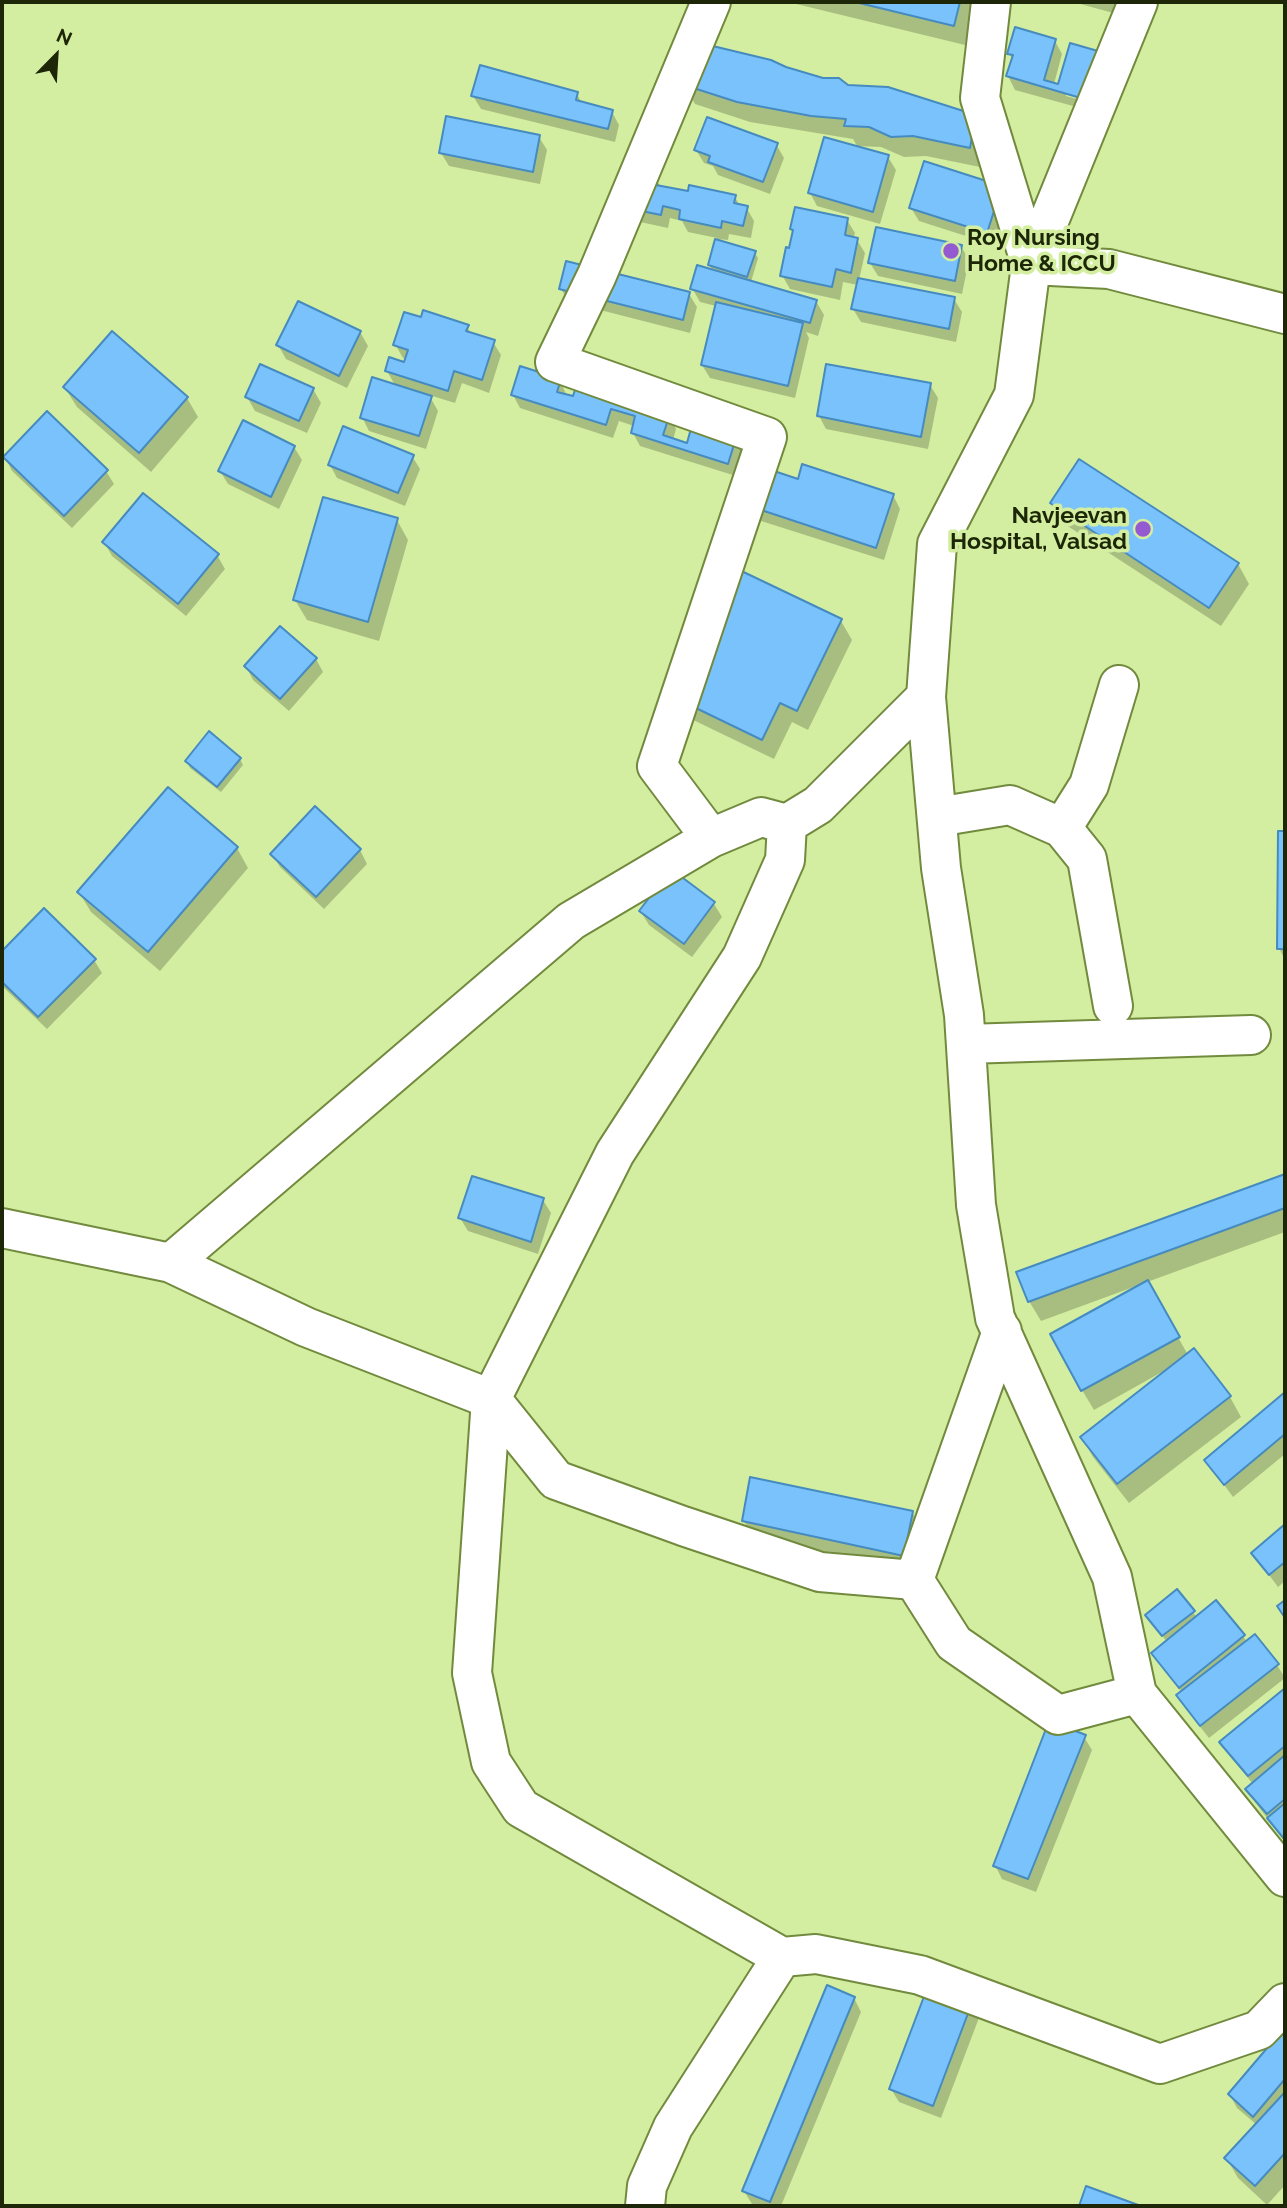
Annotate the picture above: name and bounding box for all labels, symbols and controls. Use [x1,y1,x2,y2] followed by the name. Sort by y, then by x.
[21,21,91,91] north arrow
[53,24,76,50] text: N
[967,224,1116,278] place label: Roy Nursing Home & ICCU
[941,241,961,261] marker: Roy Nursing Home & ICCU
[950,502,1127,556] place label: Navjeevan Hospital, Valsad
[1133,519,1153,539] marker: Navjeevan Hospital, Valsad

